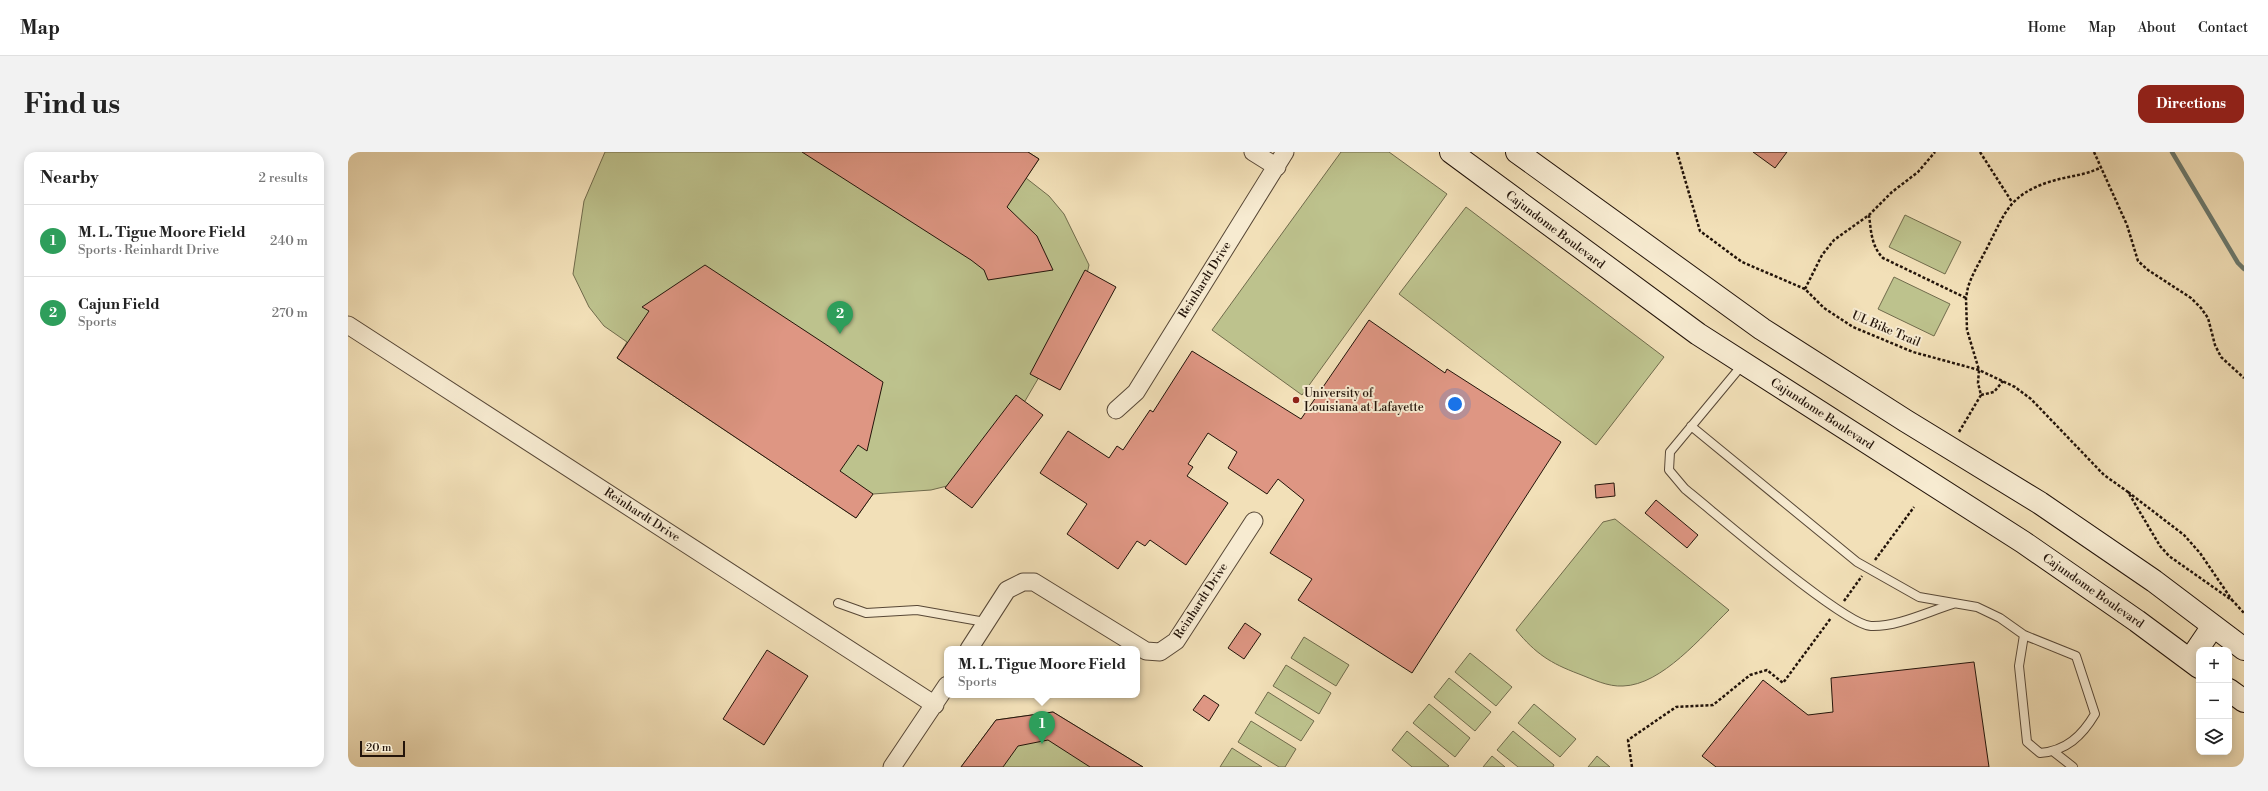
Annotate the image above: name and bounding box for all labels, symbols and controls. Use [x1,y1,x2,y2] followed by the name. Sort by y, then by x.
[20,16,60,40] text: Map
[2028,19,2066,37] text: Home
[2088,19,2116,37] text: Map
[2138,19,2176,37] text: About
[2198,19,2248,37] text: Contact
[2138,85,2244,123] button: Directions
[24,87,120,122] text: Find us
[40,167,99,189] text: Nearby
[259,170,308,186] text: 2 results
[1502,188,1608,272] street label: Cajundome Boulevard
[78,223,246,242] text: M. L. Tigue Moore Field
[50,233,56,249] text: 1
[270,233,308,249] text: 240 m
[1175,239,1235,321] street label: Reinhardt Drive
[78,242,219,258] text: Sports · Reinhardt Drive
[78,295,160,314] text: Cajun Field
[827,301,853,334] pin: 2
[49,305,57,321] text: 2
[272,305,308,321] text: 270 m
[1849,308,1923,350] street label: UL Bike Trail
[78,314,117,330] text: Sports
[1767,375,1877,453] street label: Cajundome Boulevard
[1304,386,1424,415] place label: University of Louisiana at Lafayette
[1445,394,1465,414] your location
[1291,395,1301,405] marker: University of Louisiana at Lafayette
[601,485,683,545] street label: Reinhardt Drive
[2039,550,2147,632] street label: Cajundome Boulevard
[1171,560,1231,642] street label: Reinhardt Drive
[944,646,1140,698] popup
[2196,647,2232,755] map controls
[2196,647,2232,683] button: +
[958,655,1126,674] text: M. L. Tigue Moore Field
[958,674,997,690] text: Sports
[2196,683,2232,719] button: −
[1029,711,1055,744] pin: 1
[2196,719,2232,755] button: layers
[360,739,405,758] scale bar
[366,741,391,755] text: 20 m

